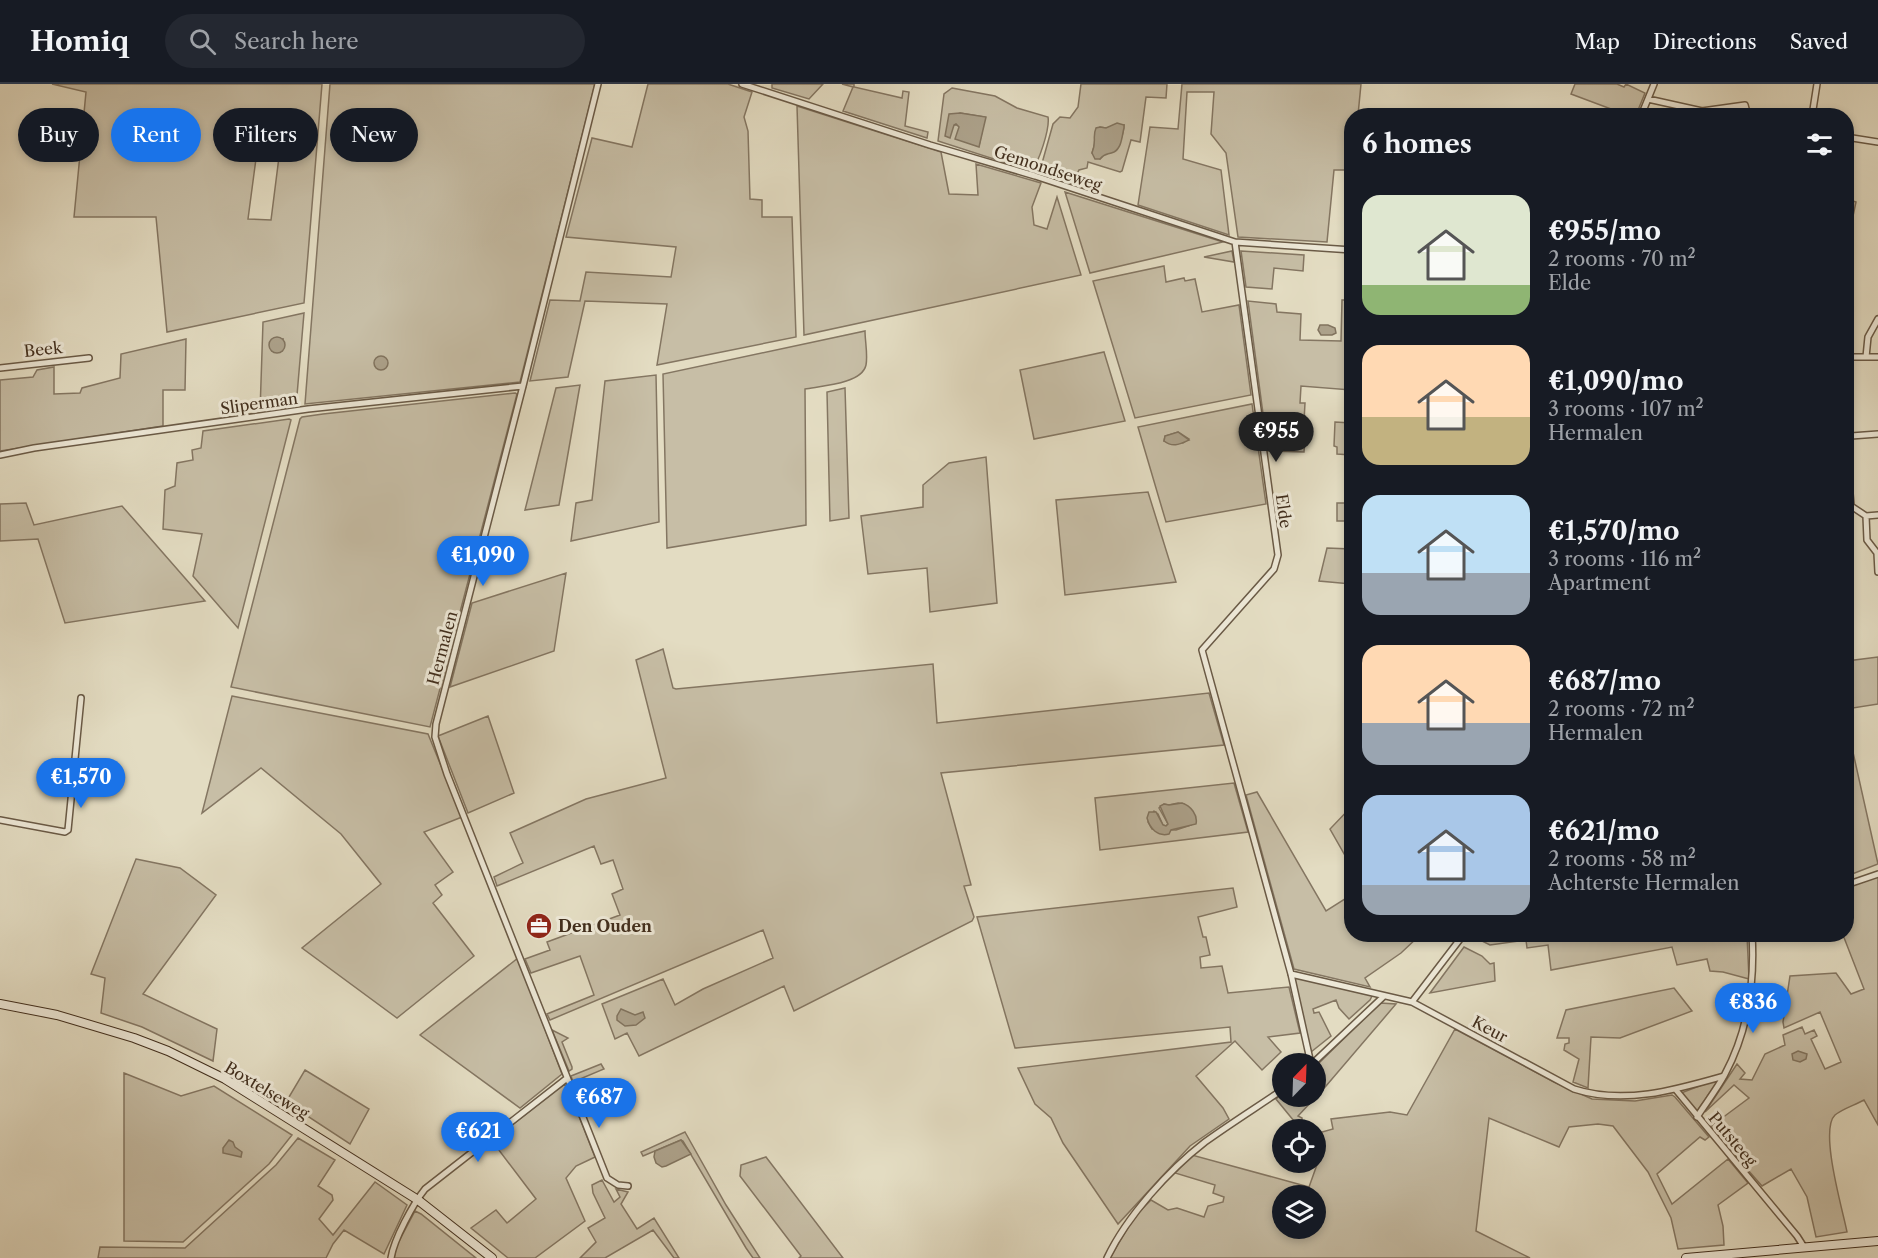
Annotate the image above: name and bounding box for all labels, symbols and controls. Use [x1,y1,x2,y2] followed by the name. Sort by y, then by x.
[165,14,585,68] search box
[30,24,129,58] text: Homiq
[186,25,219,58] icon: search
[234,28,359,55] text: Search here
[1575,29,1620,54] text: Map
[1653,29,1757,54] text: Directions
[1790,29,1848,54] text: Saved
[18,108,99,162] chip: Buy
[111,108,201,162] chip: Rent
[213,108,318,162] chip: Filters
[330,108,418,162] chip: New
[1362,128,1472,160] text: 6 homes
[1803,128,1836,161] icon: filters
[992,141,1105,195] street label: Gemondseweg
[1548,215,1661,247] text: €955/mo
[1410,219,1482,291] icon: home
[1548,247,1696,271] text: 2 rooms · 70 m²
[1548,271,1591,295] text: Elde
[23,337,64,361] street label: Beek
[1548,365,1683,397] text: €1,090/mo
[1410,369,1482,441] icon: home
[219,388,299,418] street label: Sliperman
[1548,397,1704,421] text: 3 rooms · 107 m²
[1240,412,1312,463] pin: €955
[1253,419,1299,443] text: €955
[1548,421,1643,445] text: Hermalen
[1272,493,1296,530] street label: Elde
[1548,515,1680,547] text: €1,570/mo
[1410,519,1482,591] icon: home
[434,536,532,587] pin: €1,090
[451,543,515,567] text: €1,090
[1548,547,1701,571] text: 3 rooms · 116 m²
[1548,571,1651,595] text: Apartment
[422,609,462,687] street label: Hermalen
[1548,665,1661,697] text: €687/mo
[1410,669,1482,741] icon: home
[1548,697,1695,721] text: 2 rooms · 72 m²
[1548,721,1643,745] text: Hermalen
[32,758,130,809] pin: €1,570
[50,765,112,789] text: €1,570
[1548,815,1659,847] text: €621/mo
[1410,819,1482,891] icon: home
[1548,847,1696,871] text: 2 rooms · 58 m²
[1548,871,1740,895] text: Achterste Hermalen
[524,911,554,941] office icon: Den Ouden
[558,916,652,936] place label: Den Ouden
[1717,983,1789,1034] pin: €836
[1729,990,1777,1014] text: €836
[1469,1011,1512,1047] street label: Keur
[1272,1053,1326,1107] north arrow
[1272,1053,1326,1239] map controls
[221,1057,313,1123] street label: Boxtelseweg
[563,1078,635,1129] pin: €687
[575,1085,623,1109] text: €687
[1704,1108,1762,1171] street label: Putsteeg
[442,1112,514,1163] pin: €621
[455,1119,501,1143] text: €621
[1272,1119,1326,1173] button: locate
[1272,1185,1326,1239] button: layers

